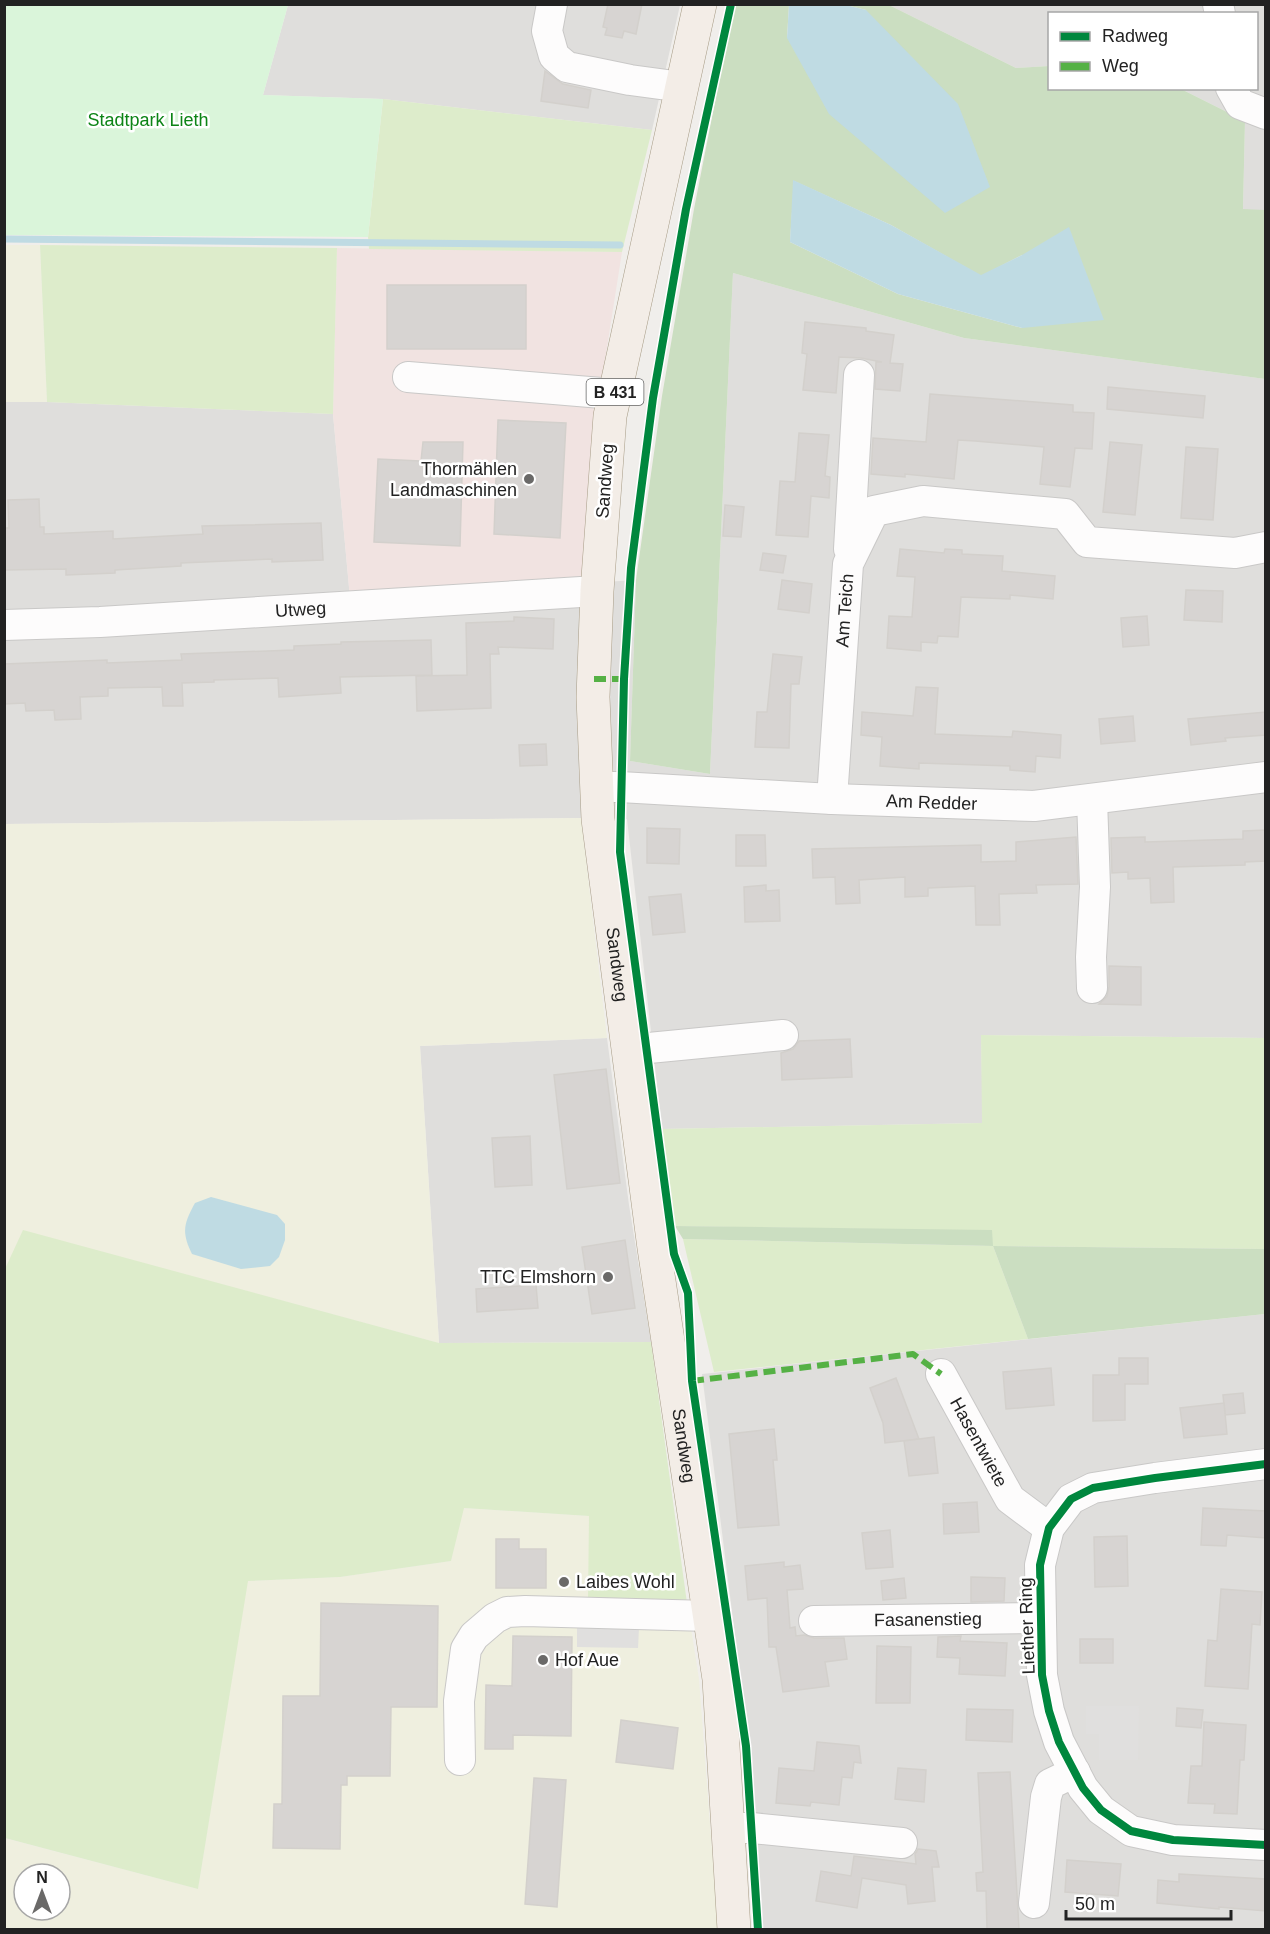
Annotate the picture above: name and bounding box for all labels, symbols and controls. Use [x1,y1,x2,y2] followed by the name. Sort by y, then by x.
[1048,12,1258,90] legend
[1102,26,1168,46] text: Radweg
[1102,56,1139,76] text: Weg
[87,110,209,130] park label: Stadtpark Lieth
[586,379,644,405] road number: B 431
[592,443,618,519] street label: Sandweg
[390,459,517,500] place label: Thormählen Landmaschinen
[522,472,536,486] marker: Thormählen Landmaschinen
[832,573,857,648] street label: Am Teich
[274,598,327,621] street label: Utweg
[886,791,977,814] street label: Am Redder
[602,926,632,1003] street label: Sandweg
[480,1267,596,1287] place label: TTC Elmshorn
[601,1270,615,1284] marker: TTC Elmshorn
[946,1394,1011,1491] street label: Hasentwiete
[668,1407,699,1484] street label: Sandweg
[576,1572,675,1592] place label: Laibes Wohl
[557,1575,571,1589] marker: Laibes Wohl
[1015,1577,1039,1675] street label: Liether Ring
[874,1609,982,1630] street label: Fasanenstieg
[555,1650,619,1670] place label: Hof Aue
[536,1653,550,1667] marker: Hof Aue
[12,1862,72,1922] north arrow
[36,1869,48,1886] text: N
[1066,1883,1231,1921] scale bar
[1075,1894,1115,1914] text: 50 m

